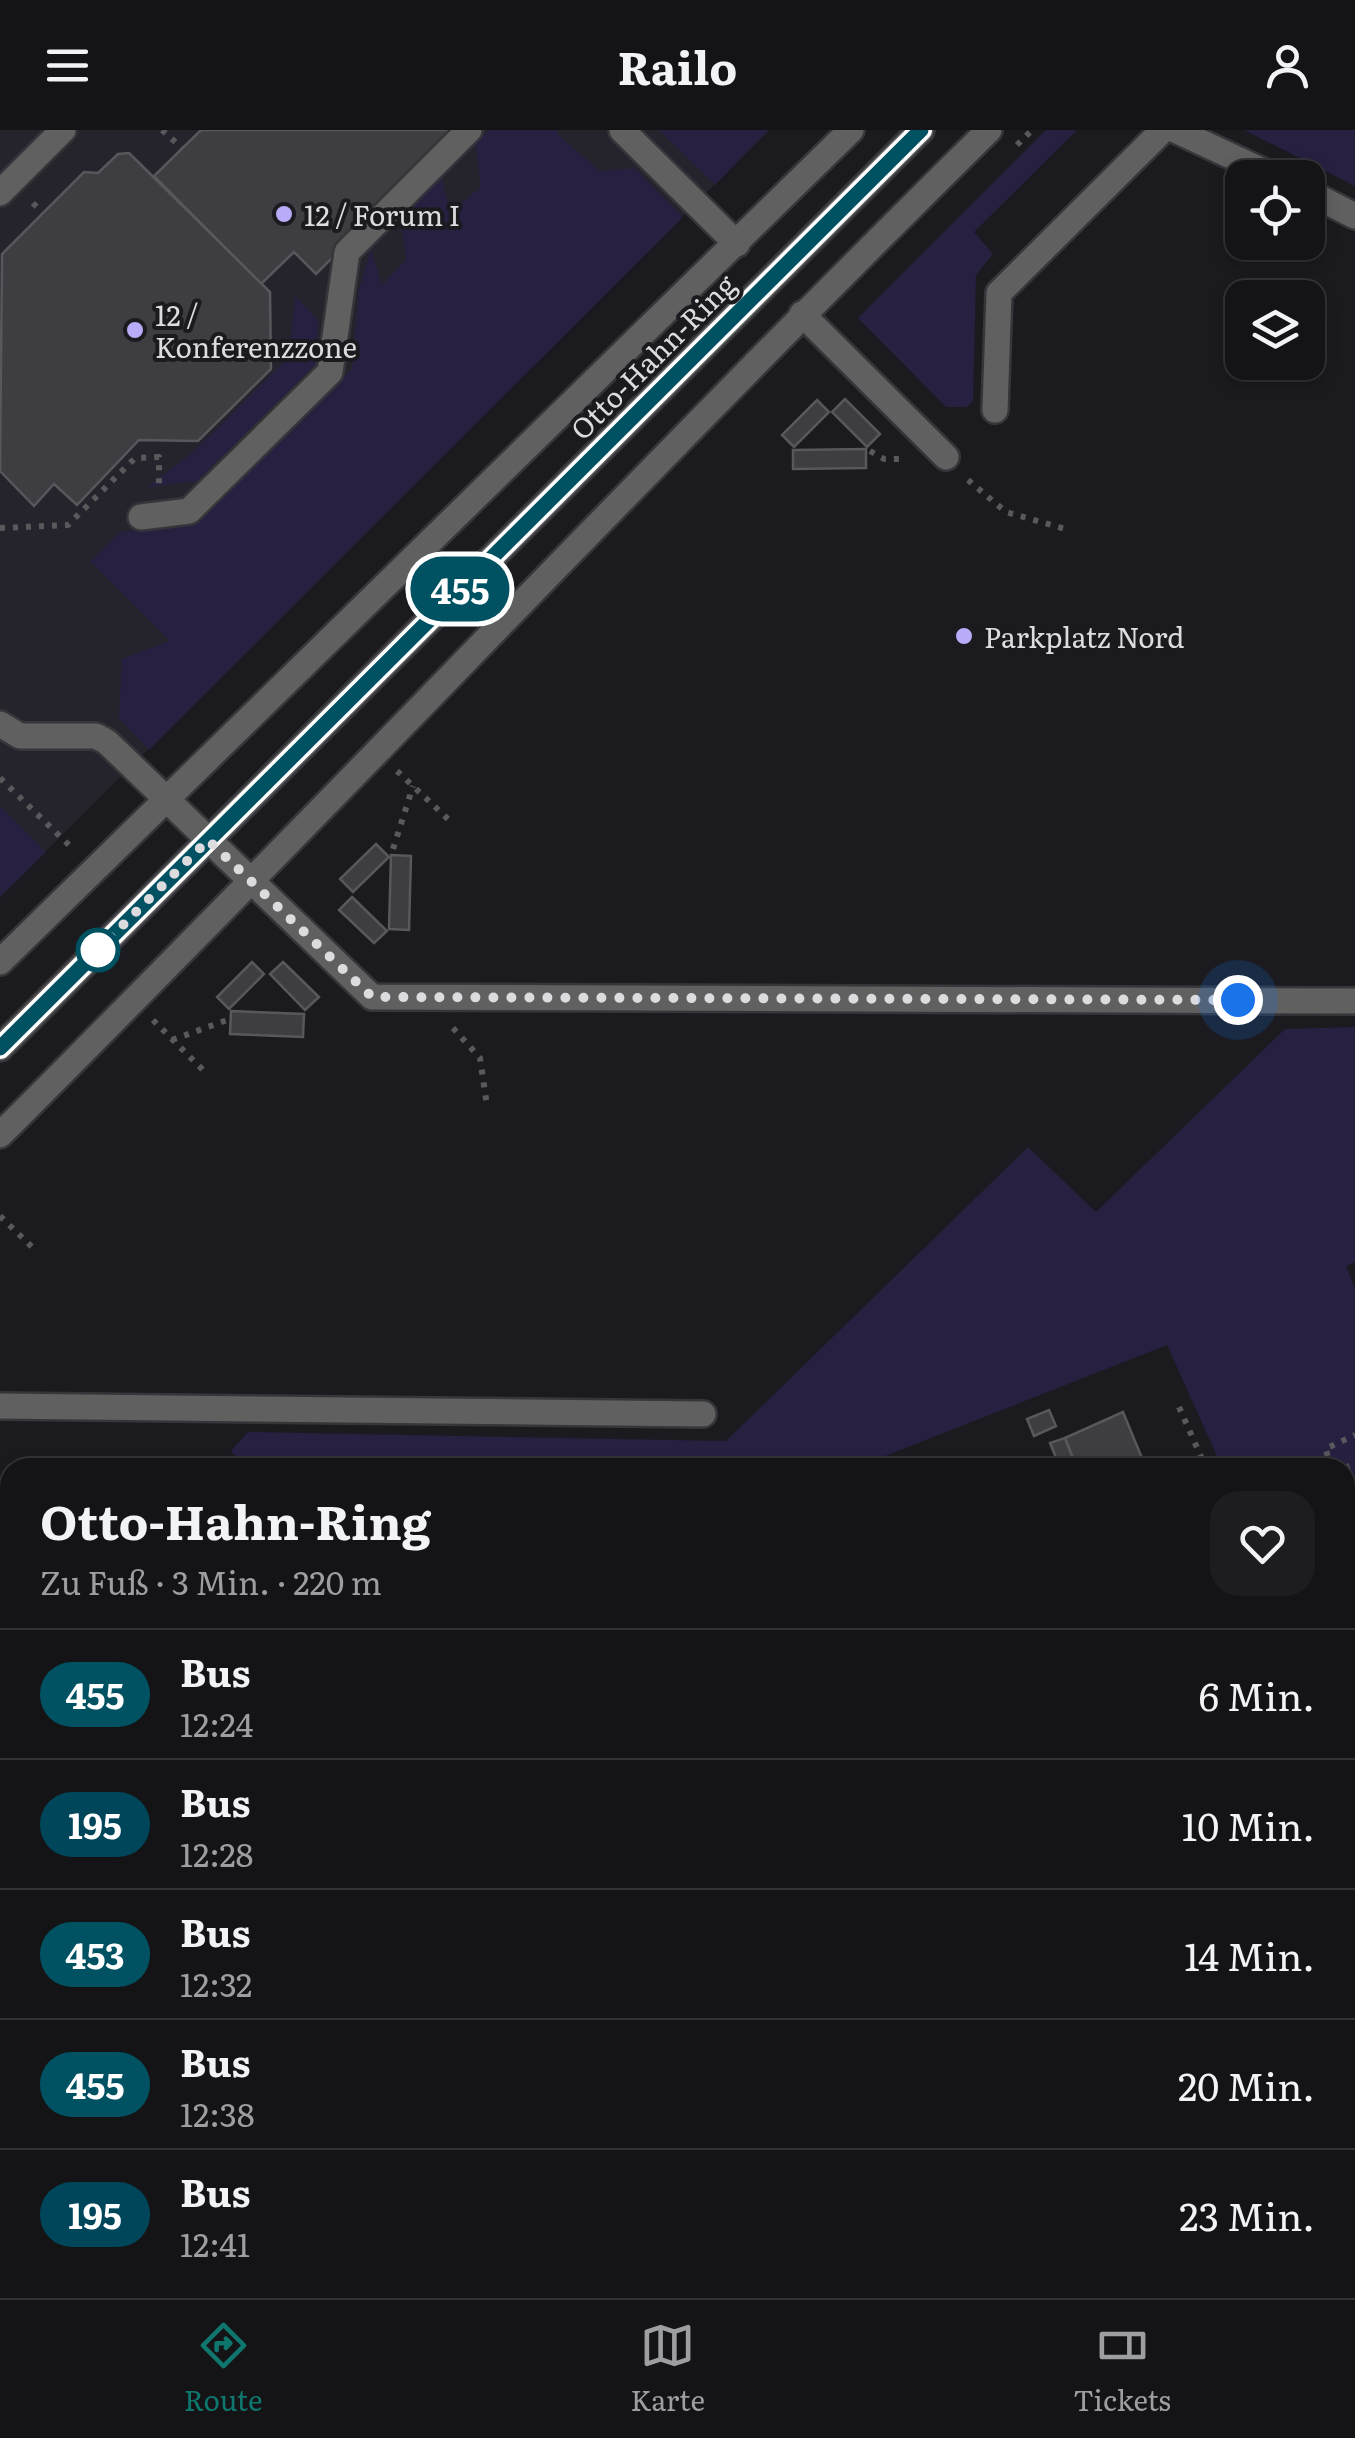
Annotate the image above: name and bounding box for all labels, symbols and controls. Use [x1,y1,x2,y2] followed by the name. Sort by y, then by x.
[618,32,737,99] text: Railo
[40,38,95,93] icon: menu
[1260,38,1315,93] icon: person
[1225,160,1325,380] map controls
[1225,160,1325,260] button: locate
[304,193,460,235] place label: 12 / Forum I
[273,203,295,225] marker: 12 / Forum I
[560,263,745,448] street label: Otto-Hahn-Ring
[1225,280,1325,380] button: layers
[155,293,357,367] place label: 12 / Konferenzzone
[124,319,146,341] marker: 12 / Konferenzzone
[402,556,518,622] line badge: 455
[430,563,490,615] text: 455
[984,615,1184,657] place label: Parkplatz Nord
[953,625,975,647] marker: Parkplatz Nord
[77,929,119,971] unlabelled marker
[1213,975,1263,1025] your location
[40,1484,431,1555] text: Otto-Hahn-Ring
[1210,1491,1315,1596] button: heart
[40,1557,382,1605] text: Zu Fuß · 3 Min. · 220 m
[180,1642,251,1699] text: Bus
[1199,1666,1315,1723] text: 6 Min.
[65,1668,125,1720] text: 455
[180,1699,253,1747] text: 12:24
[180,1772,251,1829] text: Bus
[1182,1796,1315,1853] text: 10 Min.
[68,1798,122,1850] text: 195
[180,1829,253,1877] text: 12:28
[180,1902,251,1959] text: Bus
[1184,1926,1315,1983] text: 14 Min.
[65,1928,125,1980] text: 453
[180,1959,252,2007] text: 12:32
[180,2032,251,2089] text: Bus
[1178,2056,1315,2113] text: 20 Min.
[65,2058,125,2110] text: 455
[180,2089,255,2137] text: 12:38
[180,2162,251,2219] text: Bus
[1179,2186,1315,2243] text: 23 Min.
[68,2188,122,2240] text: 195
[180,2219,250,2267] text: 12:41
[184,2318,262,2420] tab: Route
[631,2318,705,2420] tab: Karte
[1073,2318,1171,2420] tab: Tickets

